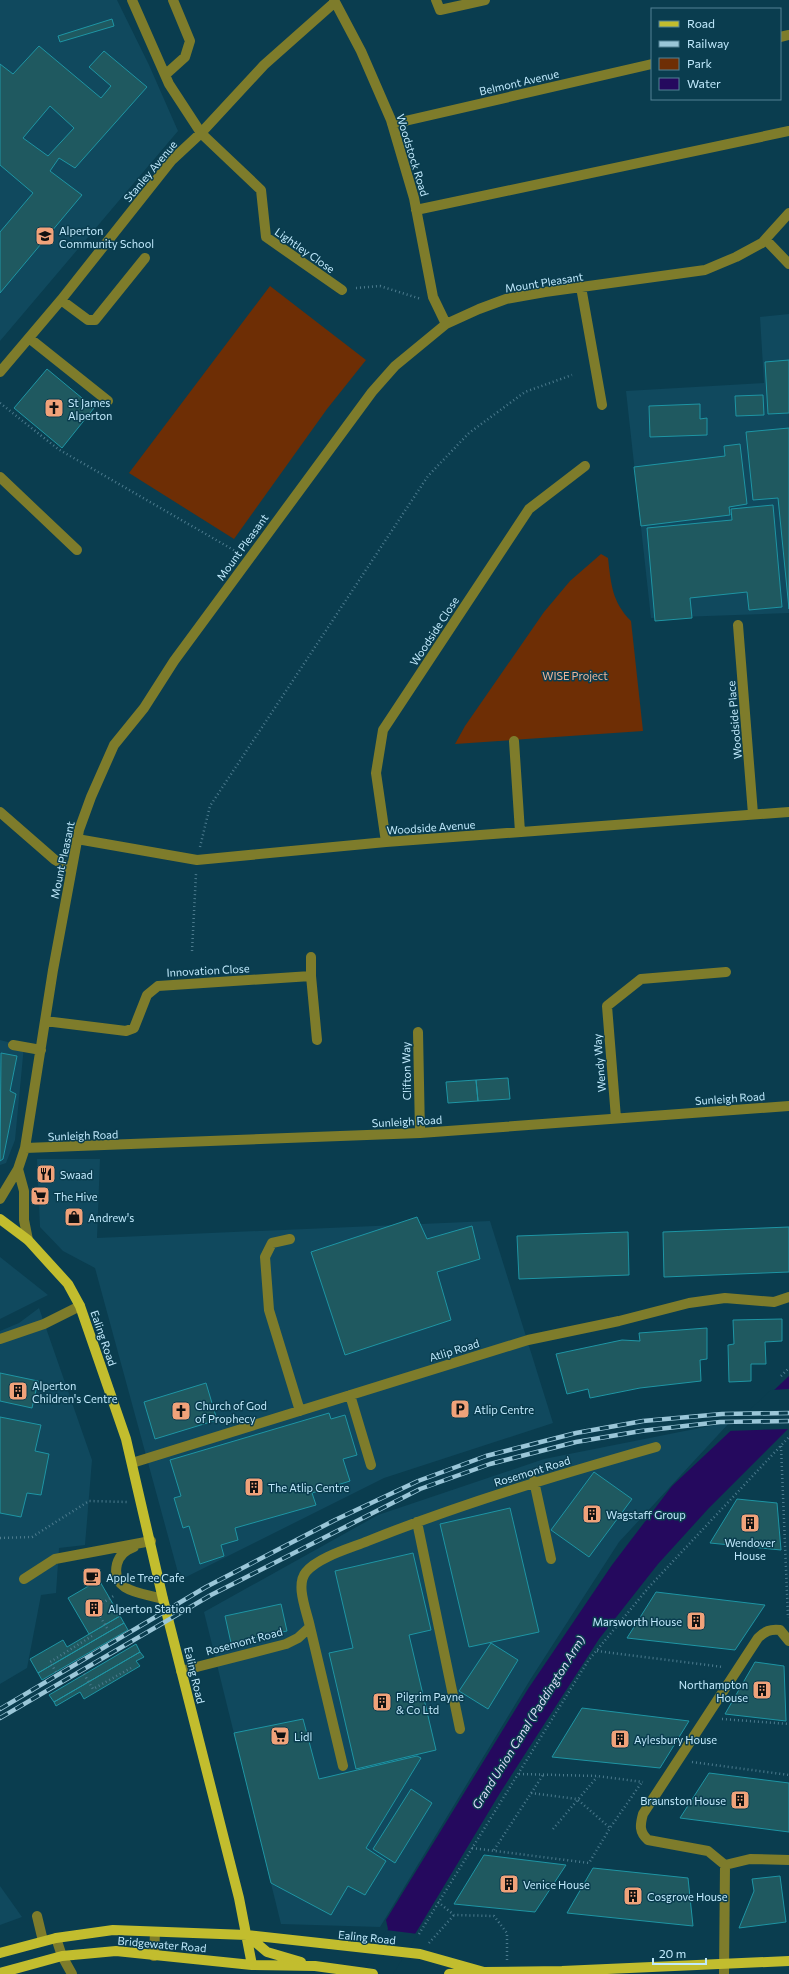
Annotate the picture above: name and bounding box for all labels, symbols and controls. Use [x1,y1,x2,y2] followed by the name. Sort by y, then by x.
[651,8,781,100] legend
[687,16,715,30] text: Road
[687,36,729,50] text: Railway
[687,56,713,70] text: Park
[478,66,560,97] street label: Belmont Avenue
[687,76,721,90] text: Water
[394,112,432,198] street label: Woodstock Road
[121,138,179,204] street label: Stanley Avenue
[59,224,154,250] place label: Alperton Community School
[34,225,56,247] school or university icon: Alperton Community School
[273,225,337,275] street label: Lightley Close
[504,269,584,295] street label: Mount Pleasant
[68,396,112,422] place label: St James Alperton
[43,397,65,419] church icon: St James Alperton
[214,511,271,583] street label: Mount Pleasant
[407,594,461,668] street label: Woodside Close
[542,669,608,682] park label: WISE Project
[724,680,744,760] street label: Woodside Place
[386,817,476,837] street label: Woodside Avenue
[47,820,77,900] street label: Mount Pleasant
[166,961,250,979] street label: Innovation Close
[590,1033,608,1093] street label: Wendy Way
[399,1041,413,1101] street label: Clifton Way
[694,1089,766,1107] street label: Sunleigh Road
[372,1113,442,1129] street label: Sunleigh Road
[48,1127,118,1143] street label: Sunleigh Road
[35,1163,57,1185] restaurant icon: Swaad
[60,1168,93,1181] place label: Swaad
[29,1185,51,1207] supermarket icon: The Hive
[54,1190,98,1203] place label: The Hive
[63,1206,85,1228] shop icon: Andrew's
[88,1211,134,1224] place label: Andrew's
[88,1308,120,1368] street label: Ealing Road
[427,1336,481,1364] street label: Atlip Road
[32,1379,118,1405] place label: Alperton Children's Centre
[7,1380,29,1402] building icon: Alperton Children's Centre
[449,1398,471,1420] parking icon: Atlip Centre
[195,1399,267,1425] place label: Church of God of Prophecy
[170,1400,192,1422] church icon: Church of God of Prophecy
[474,1403,534,1416] place label: Atlip Centre
[492,1453,572,1489] street label: Rosemont Road
[243,1476,265,1498] building icon: The Atlip Centre
[268,1481,350,1494] place label: The Atlip Centre
[581,1503,603,1525] building icon: Wagstaff Group
[606,1508,686,1521] place label: Wagstaff Group
[739,1512,761,1534] building icon: Wendover House
[725,1536,776,1562] place label: Wendover House
[81,1566,103,1588] cafe icon: Apple Tree Cafe
[106,1571,185,1584] place label: Apple Tree Cafe
[83,1597,105,1619] building icon: Alperton Station
[108,1602,191,1615] place label: Alperton Station
[685,1610,707,1632] building icon: Marsworth House
[592,1615,682,1628] place label: Marsworth House
[204,1624,284,1658] street label: Rosemont Road
[469,1632,588,1811] water label: Grand Union Canal (Paddington Arm)
[182,1645,208,1705] street label: Ealing Road
[679,1678,748,1704] place label: Northampton House
[751,1679,773,1701] building icon: Northampton House
[396,1690,464,1716] place label: Pilgrim Payne & Co Ltd
[371,1691,393,1713] building icon: Pilgrim Payne & Co Ltd
[269,1725,291,1747] supermarket icon: Lidl
[609,1728,631,1750] building icon: Aylesbury House
[294,1730,312,1743] place label: Lidl
[634,1733,717,1746] place label: Aylesbury House
[729,1789,751,1811] building icon: Braunston House
[640,1794,726,1807] place label: Braunston House
[498,1873,520,1895] building icon: Venice House
[523,1878,590,1891] place label: Venice House
[622,1885,644,1907] building icon: Cosgrove House
[647,1890,728,1903] place label: Cosgrove House
[337,1928,397,1946] street label: Ealing Road
[117,1934,207,1954] street label: Bridgewater Road
[653,1940,706,1966] scale bar
[659,1946,686,1960] text: 20 m

